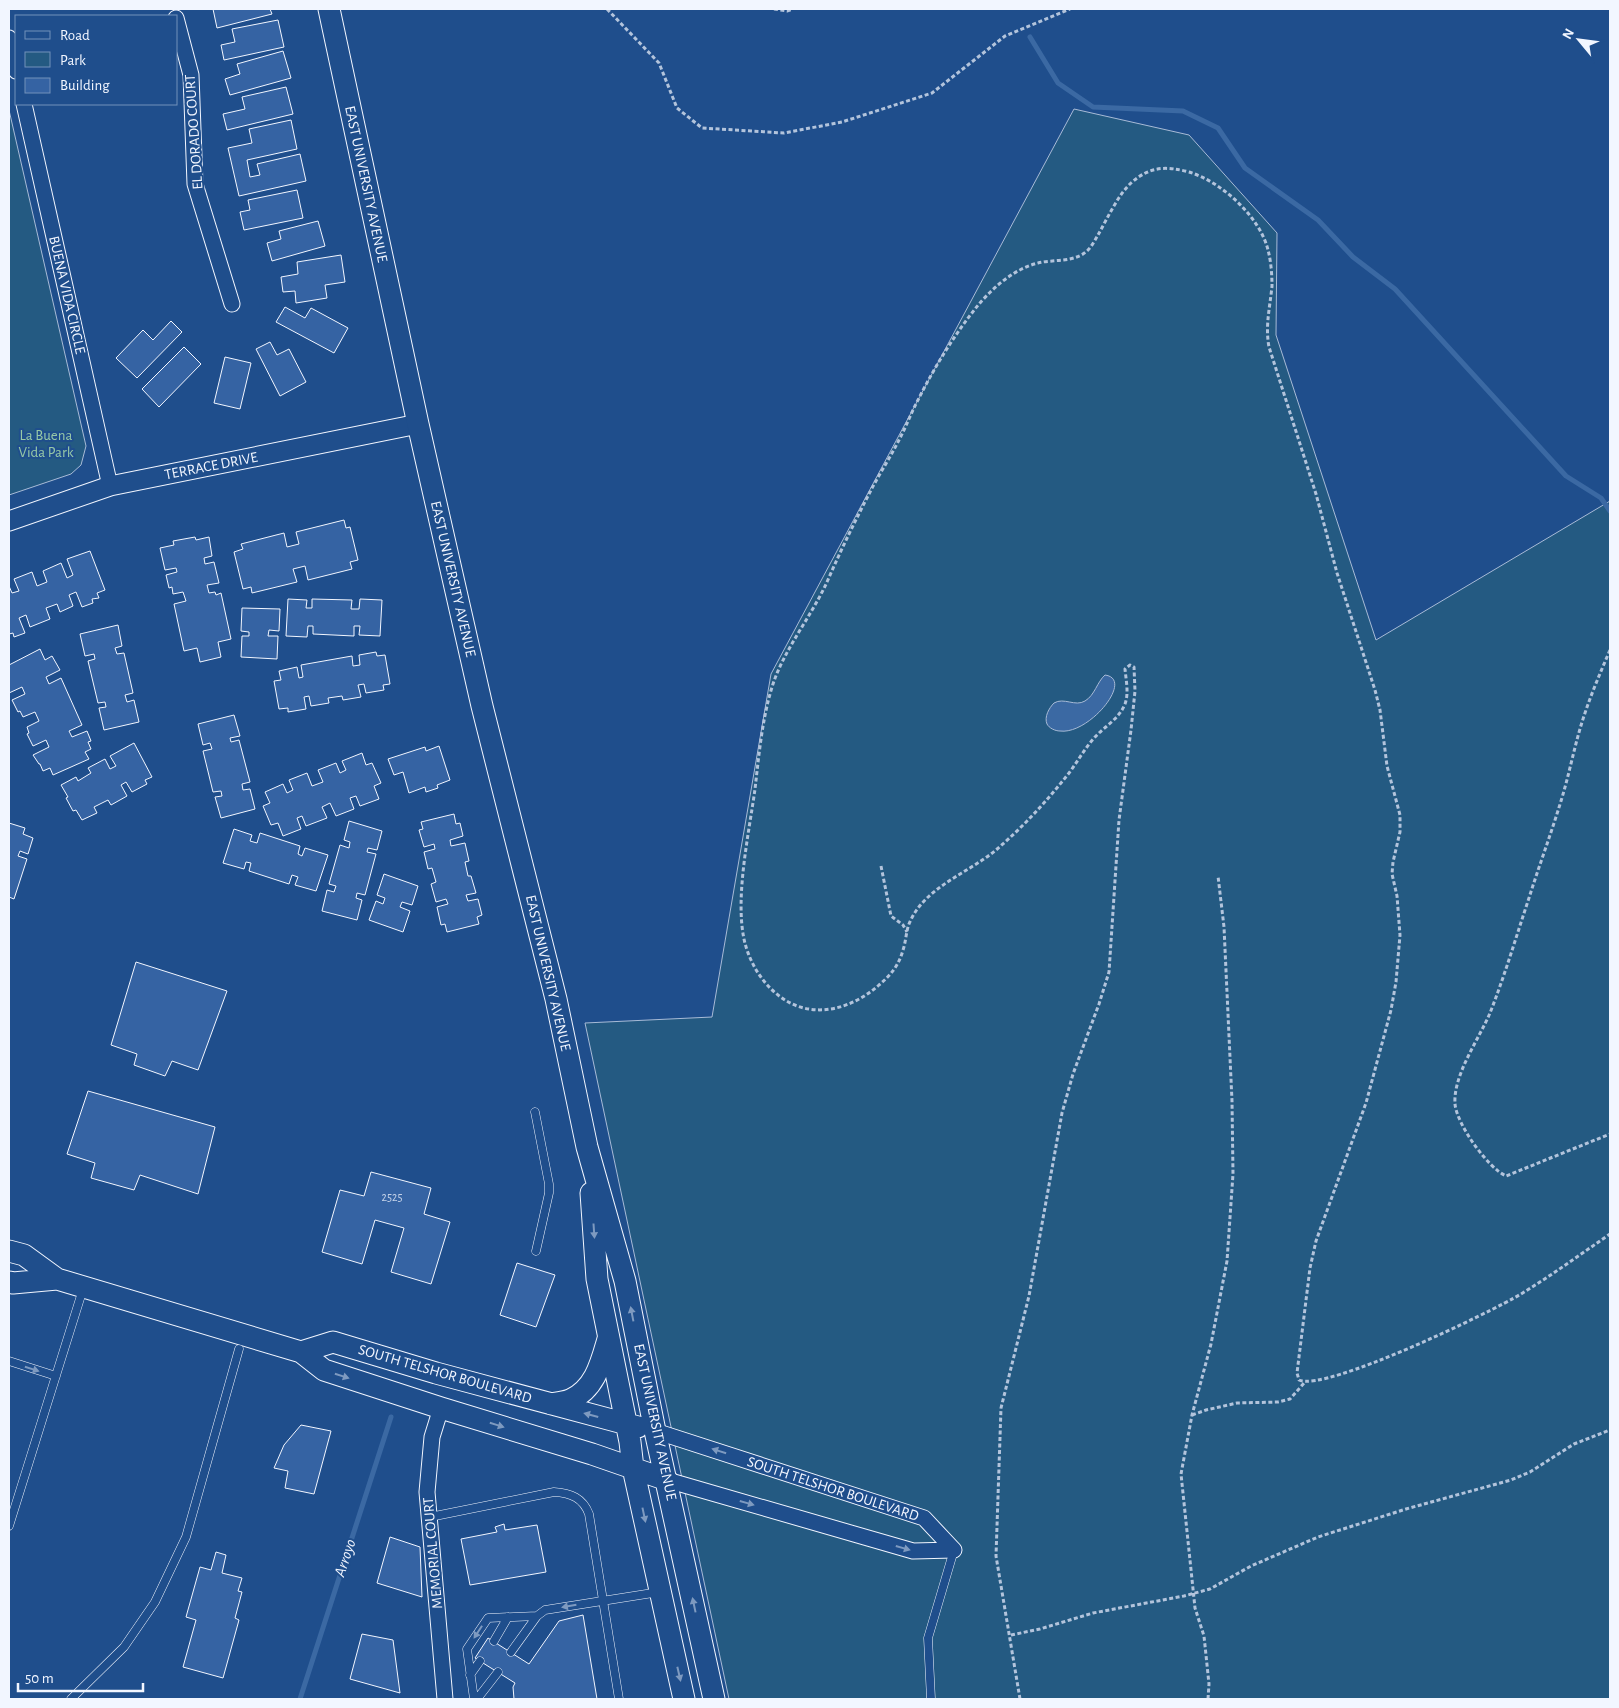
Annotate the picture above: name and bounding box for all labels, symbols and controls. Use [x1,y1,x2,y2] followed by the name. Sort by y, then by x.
[15,15,178,105] legend
[1554,15,1604,65] north arrow
[1560,27,1577,42] text: N
[60,28,90,43] text: Road
[60,53,86,68] text: Park
[182,73,206,190] street label: EL DORADO COURT
[60,78,110,93] text: Building
[342,104,390,264] street label: EAST UNIVERSITY AVENUE
[46,235,88,355] street label: BUENA VIDA CIRCLE
[18,428,74,460] park label: La Buena Vida Park
[163,450,259,482] street label: TERRACE DRIVE
[428,500,478,658] street label: EAST UNIVERSITY AVENUE
[523,894,573,1052] street label: EAST UNIVERSITY AVENUE
[382,1191,402,1203] house number: 2525
[590,1223,598,1239] one-way arrow
[628,1307,636,1322] one-way arrow
[357,1342,534,1406] street label: SOUTH TELSHOR BOULEVARD
[631,1342,679,1502] street label: EAST UNIVERSITY AVENUE
[25,1366,40,1373] one-way arrow
[335,1373,350,1381] one-way arrow
[583,1411,599,1419] one-way arrow
[490,1422,505,1430] one-way arrow
[712,1447,727,1455] one-way arrow
[745,1454,921,1524] street label: SOUTH TELSHOR BOULEVARD
[421,1496,445,1609] street label: MEMORIAL COURT
[740,1500,755,1508] one-way arrow
[640,1508,648,1523] one-way arrow
[331,1537,359,1580] water label: Arroyo
[896,1544,911,1552] one-way arrow
[689,1597,697,1613] one-way arrow
[561,1603,577,1611] one-way arrow
[474,1626,483,1639] one-way arrow
[18,1660,142,1692] scale bar
[675,1667,683,1682] one-way arrow
[25,1671,54,1686] text: 50 m

